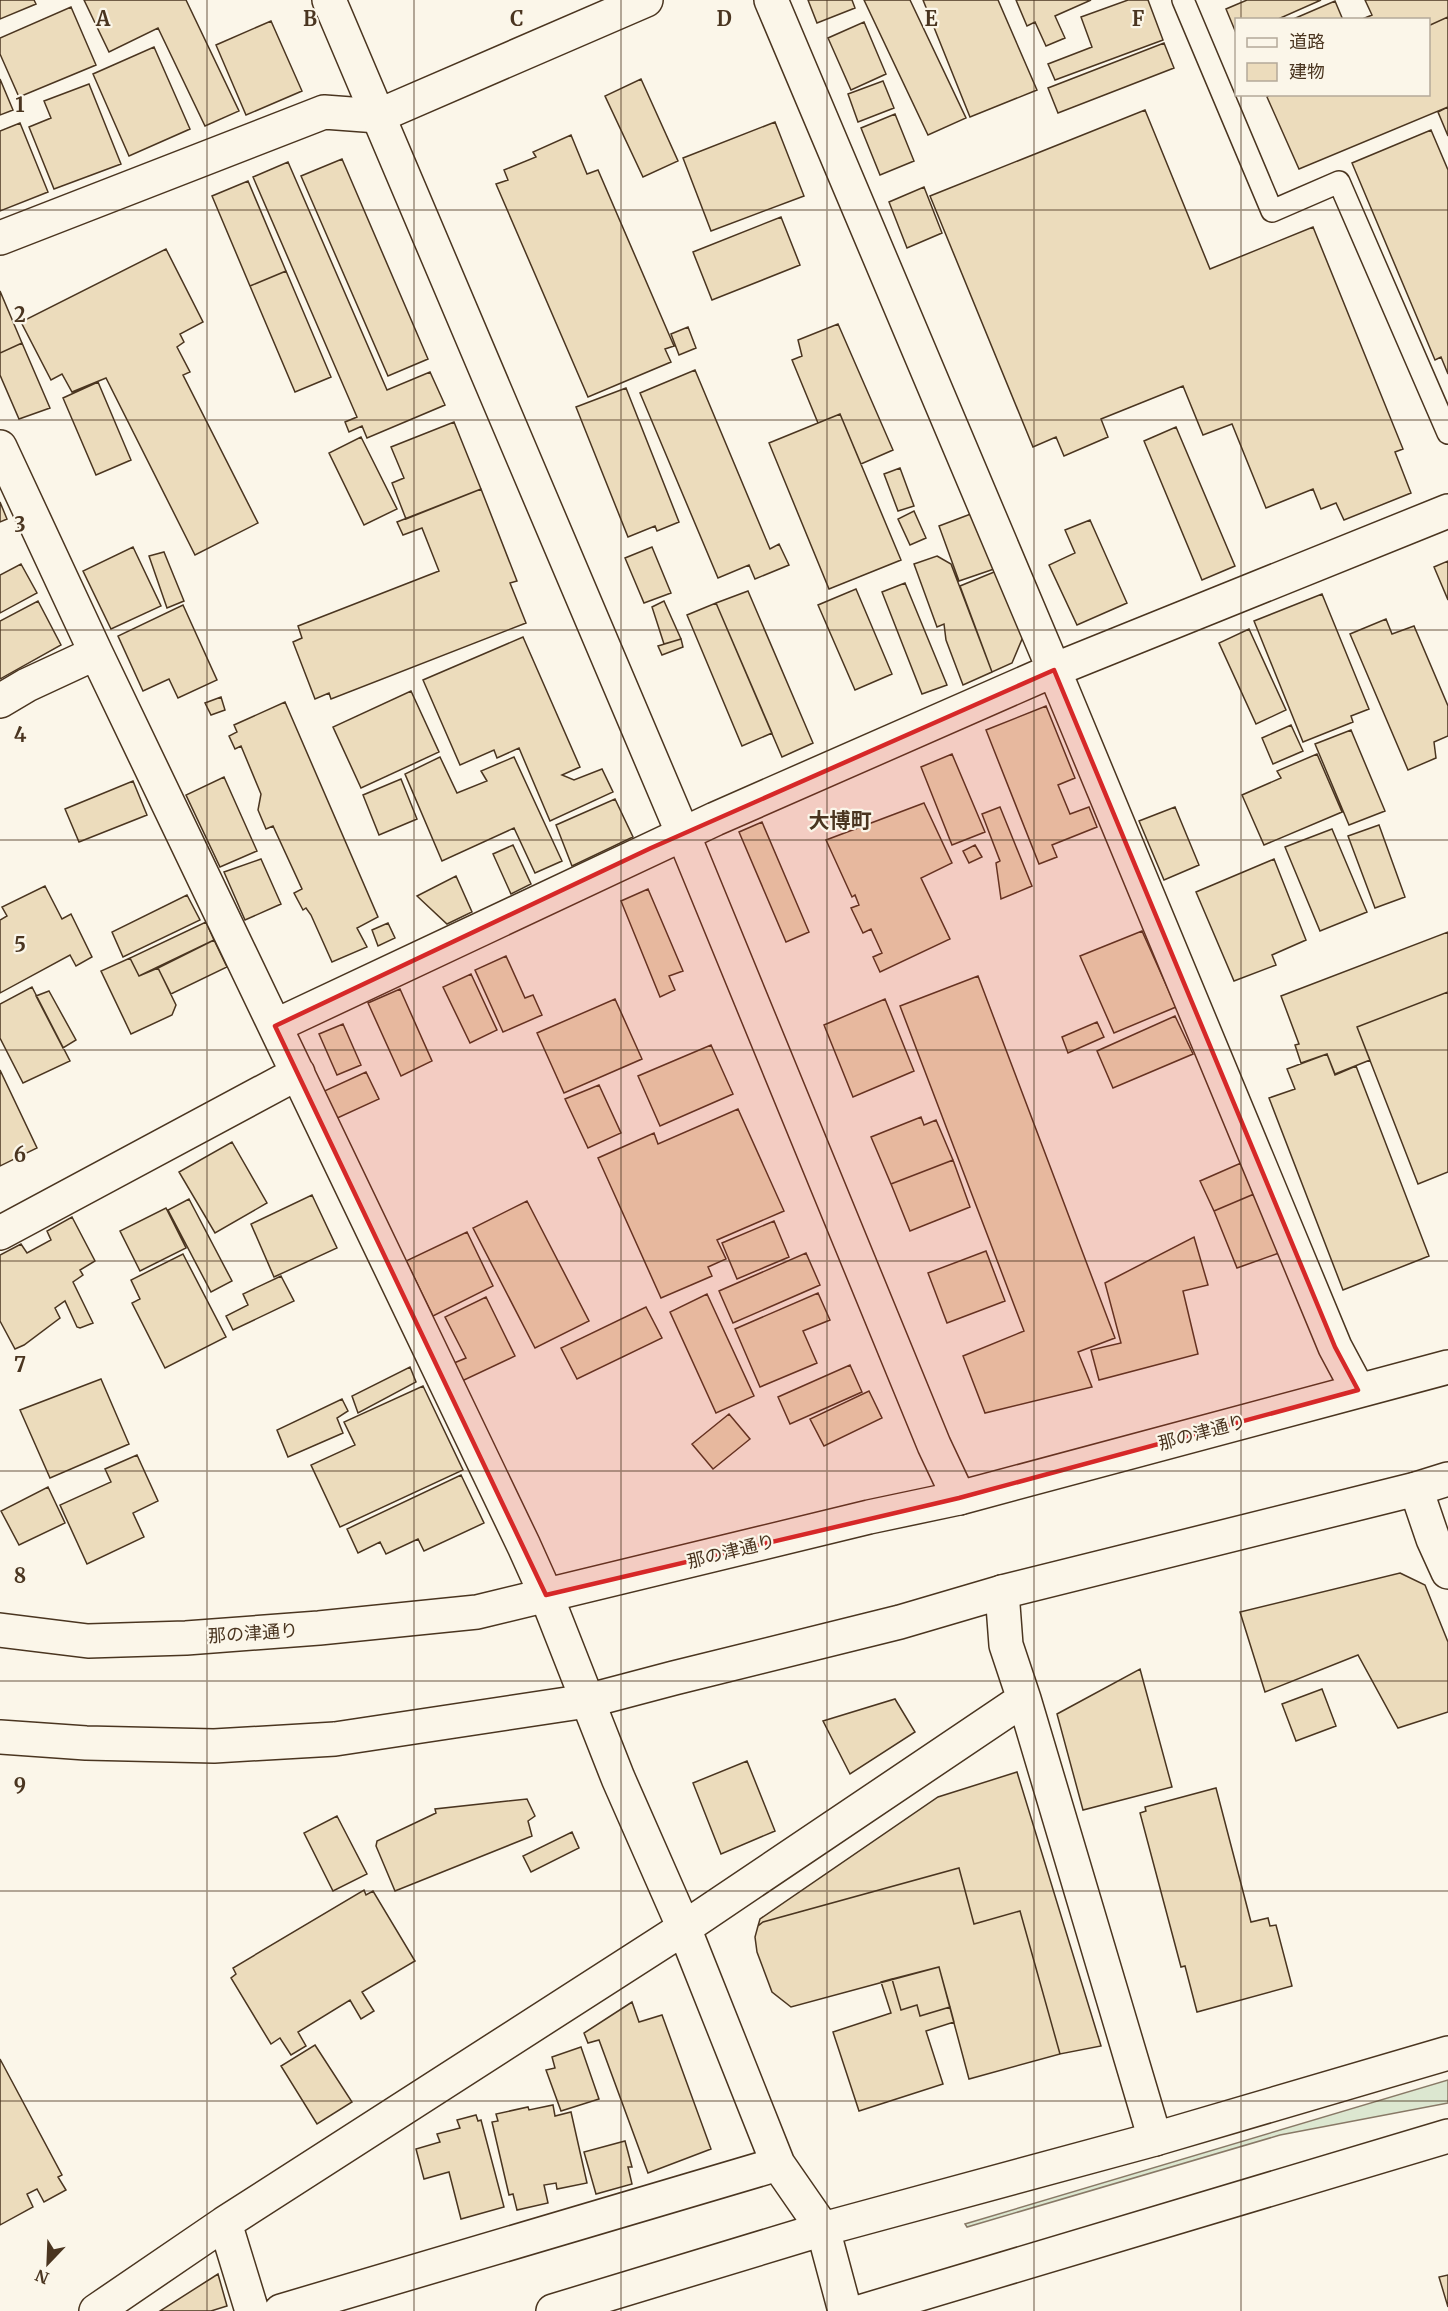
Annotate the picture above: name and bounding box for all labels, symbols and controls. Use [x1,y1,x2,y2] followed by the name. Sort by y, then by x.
[95,6,111,31] text: A
[303,6,317,31] text: B
[510,6,524,31] text: C
[716,6,732,31] text: D
[924,6,938,31] text: E
[1132,6,1145,31] text: F
[1235,18,1430,96] legend
[1289,30,1325,53] text: 道路
[1289,60,1325,83] text: 建物
[15,92,25,117] text: 1
[14,302,26,327] text: 2
[14,512,26,537] text: 3
[14,722,27,747] text: 4
[809,807,872,834] district label: 大博町
[14,932,26,957] text: 5
[14,1142,26,1167] text: 6
[14,1352,26,1377] text: 7
[1156,1409,1248,1455] street label: 那の津通り
[685,1529,777,1573] street label: 那の津通り
[14,1563,26,1588] text: 8
[207,1618,299,1648] street label: 那の津通り
[14,1773,26,1798] text: 9
[18,2233,78,2293] north arrow
[32,2265,52,2288] text: N

